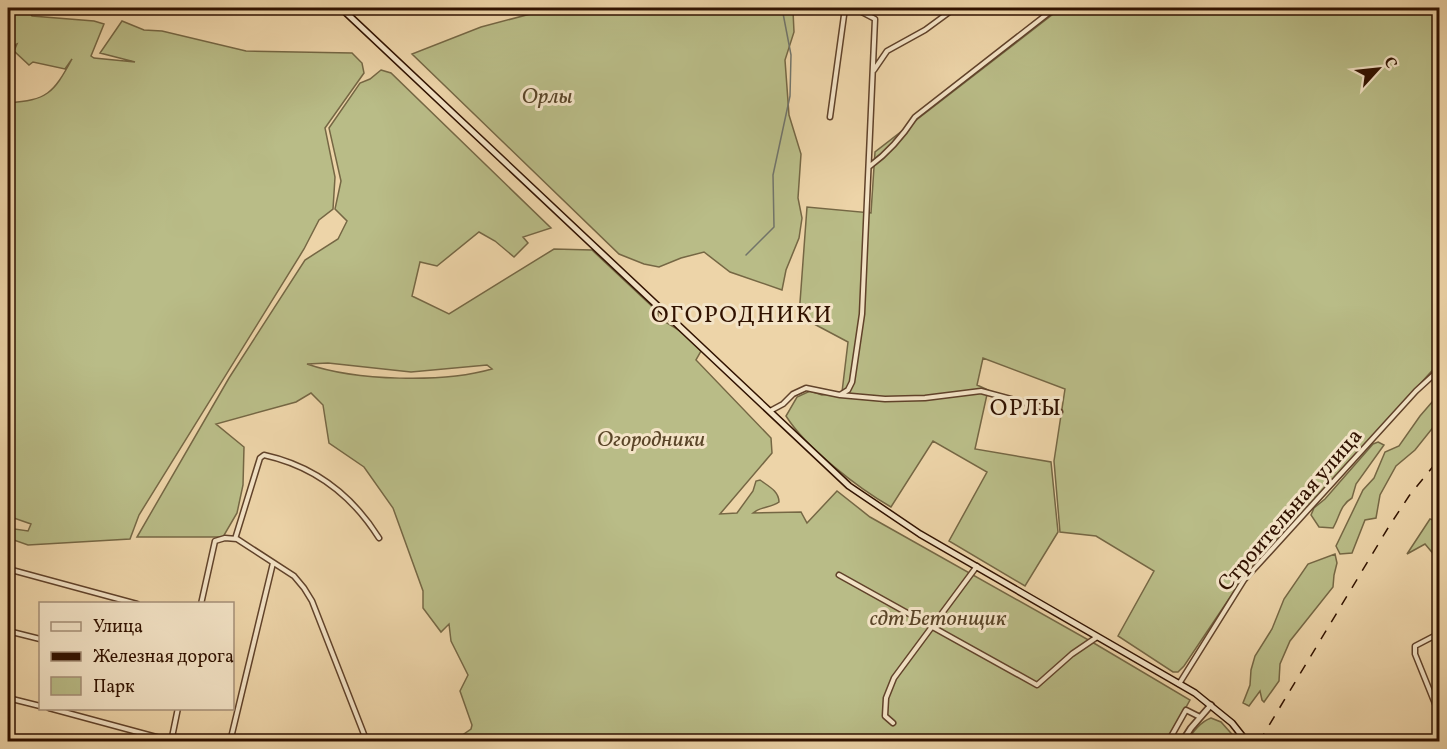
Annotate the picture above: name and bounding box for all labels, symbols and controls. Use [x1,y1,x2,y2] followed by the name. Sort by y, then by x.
[1348,39,1408,99] north arrow
[1377,54,1402,73] text: С
[521,82,573,113] park label: Орлы
[651,299,833,333] district label: ОГОРОДНИКИ
[990,392,1062,426] district label: ОРЛЫ
[1211,422,1371,599] street label: Строительная улица
[597,425,705,456] park label: Огородники
[39,602,234,710] legend
[870,604,1007,635] park label: сдт Бетонщик
[93,615,143,640] text: Улица
[93,645,234,670] text: Железная дорога
[93,675,135,700] text: Парк

